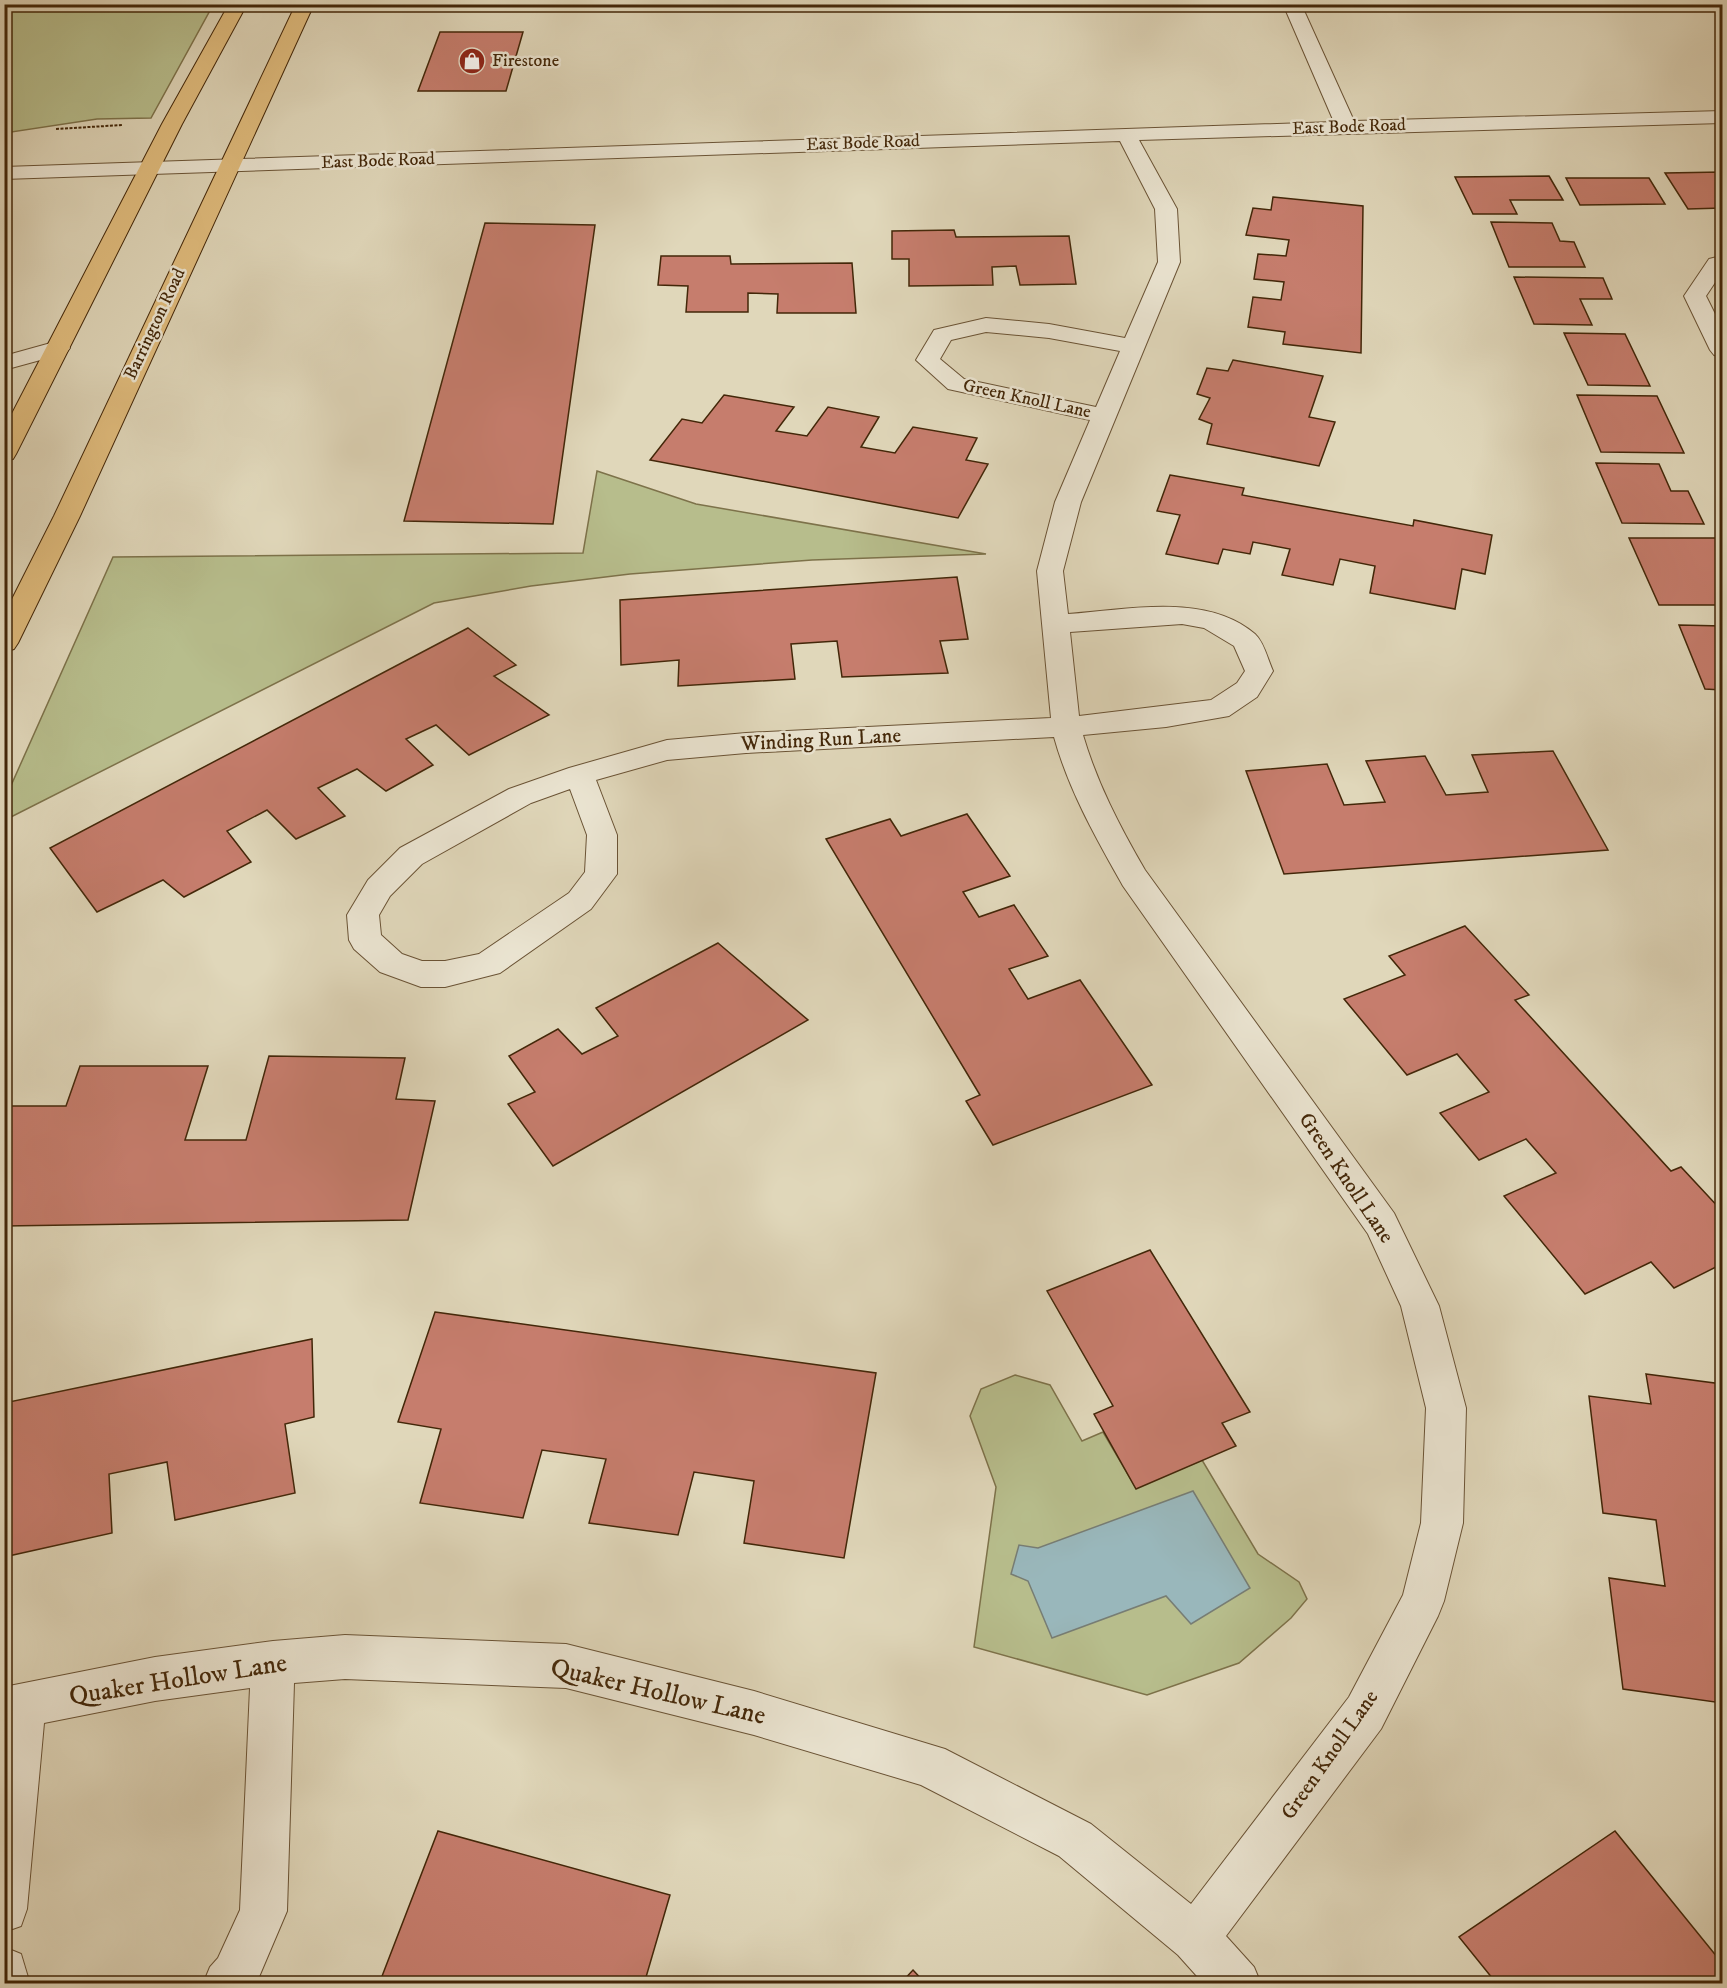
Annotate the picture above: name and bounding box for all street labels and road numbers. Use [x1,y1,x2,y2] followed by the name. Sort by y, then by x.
[1292,114,1406,140] street label: East Bode Road
[806,130,920,156] street label: East Bode Road
[321,148,435,174] street label: East Bode Road
[120,265,190,383] street label: Barrington Road
[961,375,1093,423] street label: Green Knoll Lane
[739,723,902,757] street label: Winding Run Lane
[1293,1108,1399,1248] street label: Green Knoll Lane
[67,1647,289,1713] street label: Quaker Hollow Lane
[547,1651,769,1733] street label: Quaker Hollow Lane
[1276,1685,1384,1825] street label: Green Knoll Lane

